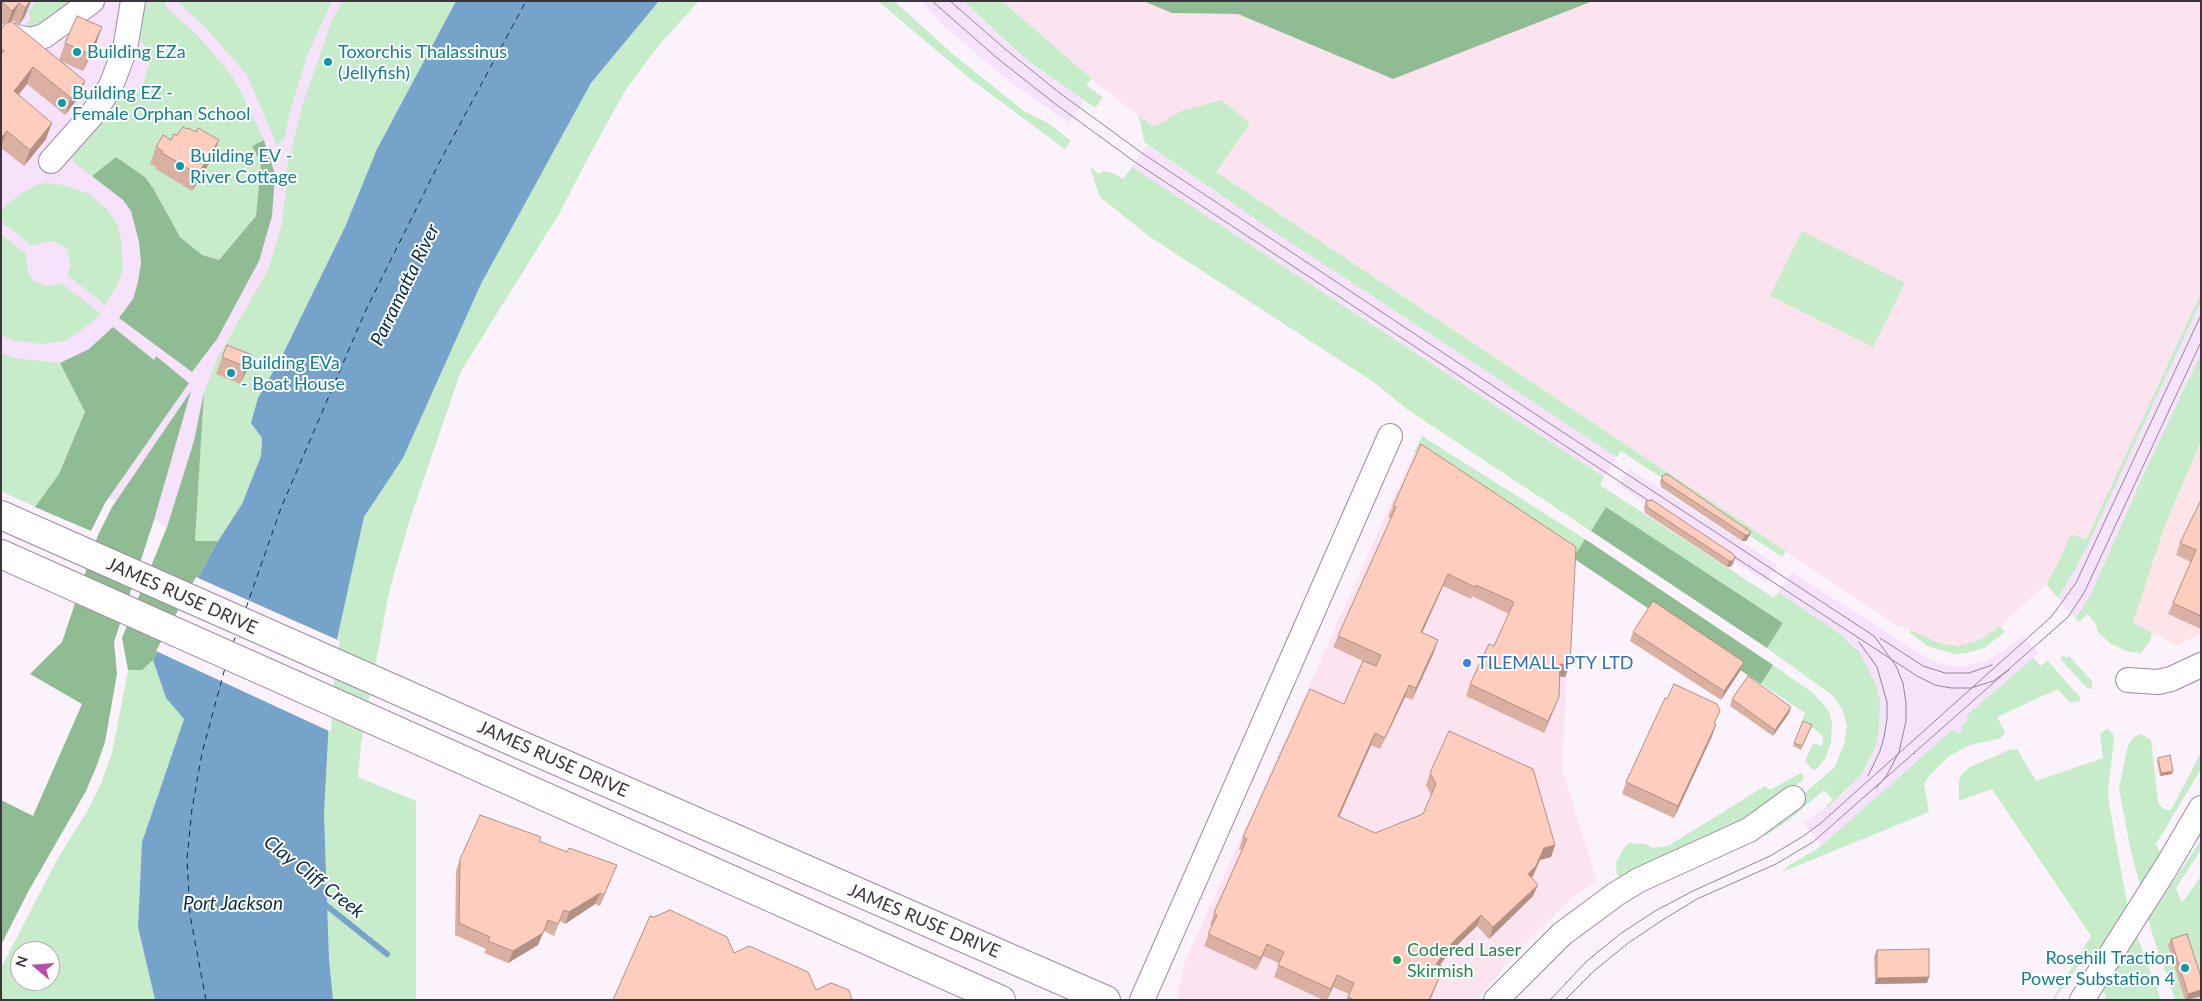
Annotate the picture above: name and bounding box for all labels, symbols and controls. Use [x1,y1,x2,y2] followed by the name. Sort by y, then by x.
[87,41,186,63] place label: Building EZa
[338,41,507,84] place label: Toxorchis Thalassinus (Jellyfish)
[71,46,83,58] marker: Building EZa
[322,56,334,68] marker: Toxorchis Thalassinus (Jellyfish)
[72,82,251,125] place label: Building EZ - Female Orphan School
[56,97,68,109] marker: Building EZ - Female Orphan School
[190,145,297,188] place label: Building EV - River Cottage
[174,160,186,172] marker: Building EV - River Cottage
[366,220,444,350] water label: Parramatta River
[241,352,345,394] place label: Building EVa - Boat House
[225,367,237,379] marker: Building EVa - Boat House
[103,553,261,639] street label: JAMES RUSE DRIVE
[1477,652,1633,674] place label: TILEMALL PTY LTD
[1461,657,1473,669] marker: TILEMALL PTY LTD
[474,716,632,802] street label: JAMES RUSE DRIVE
[259,831,369,923] water label: Clay Cliff Creek
[845,879,1003,963] street label: JAMES RUSE DRIVE
[183,893,283,915] water label: Port Jackson
[1407,939,1521,982] place label: Codered Laser Skirmish
[10,941,60,991] north arrow
[2021,947,2175,990] place label: Rosehill Traction Power Substation 4
[11,954,31,969] text: N
[1391,954,1403,966] marker: Codered Laser Skirmish
[2179,962,2191,974] marker: Rosehill Traction Power Substation 4

